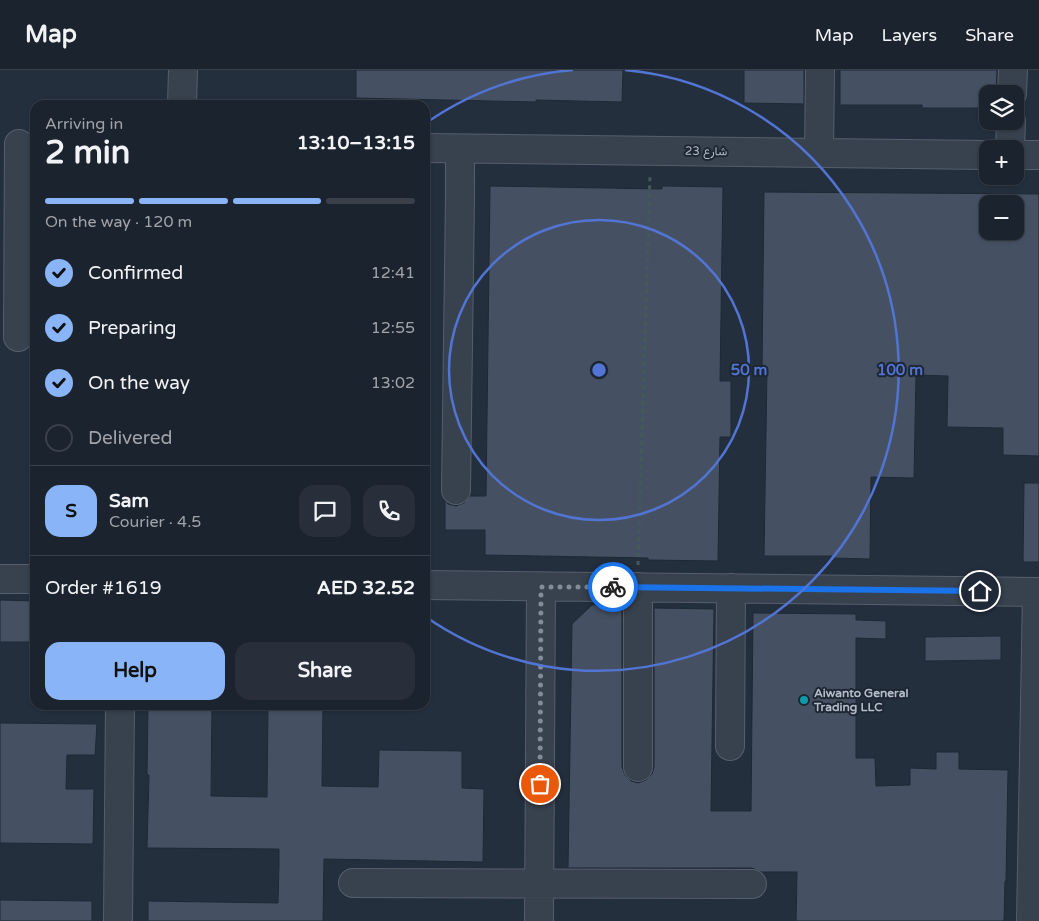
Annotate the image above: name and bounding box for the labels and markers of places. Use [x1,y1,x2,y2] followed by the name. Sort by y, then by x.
[590,361,608,379] centre of rings
[959,570,1001,612] pin
[813,686,908,715] place label: Aiwanto General Trading LLC
[798,694,810,706] marker: Aiwanto General Trading LLC
[519,763,561,805] pin

